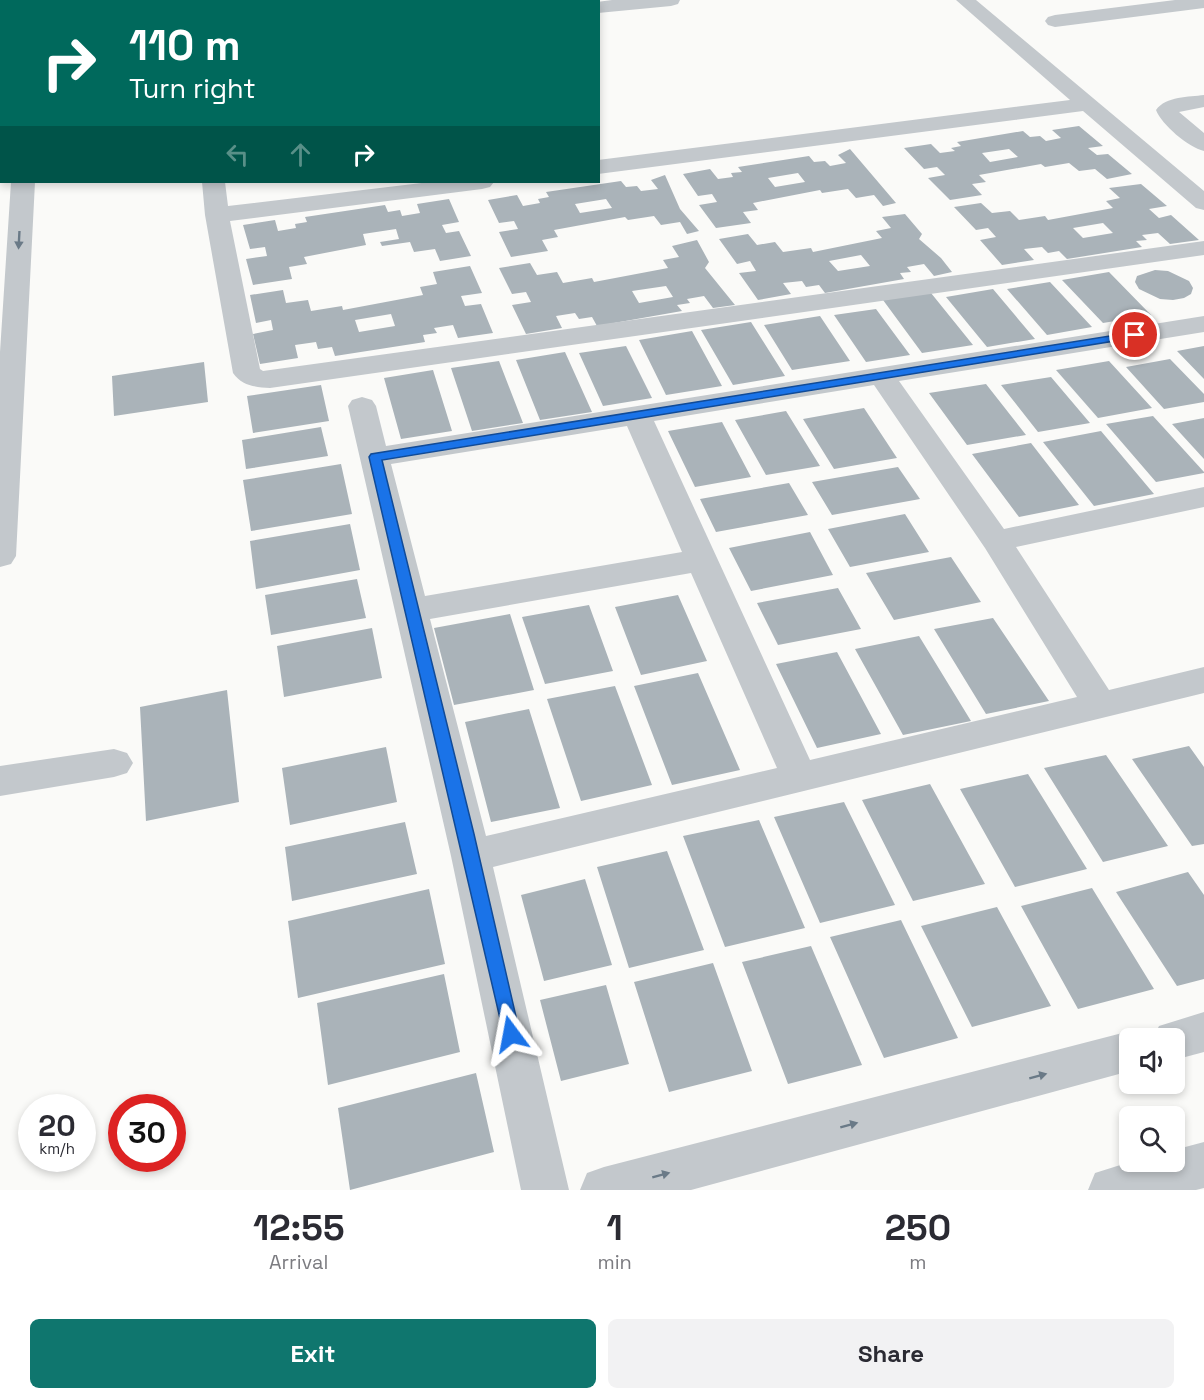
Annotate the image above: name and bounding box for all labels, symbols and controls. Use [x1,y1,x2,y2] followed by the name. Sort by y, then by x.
[129,19,241,72] text: 110 m
[30,24,108,102] icon: right
[129,71,256,106] text: Turn right
[221,138,254,171] icon: left
[284,138,317,171] icon: ahead
[347,138,380,171] icon: right
[15,230,24,249] one-way arrow
[1109,309,1160,360] pin
[1118,318,1151,351] icon: arrive
[479,1002,543,1066] position arrow
[1119,1028,1185,1172] map controls
[1119,1028,1185,1094] button: sound
[1029,1070,1047,1080] one-way arrow
[108,1094,186,1172] speed limit sign: 30
[38,1106,76,1145] text: 20
[1119,1106,1185,1172] button: search
[840,1120,858,1130] one-way arrow
[39,1139,75,1158] text: km/h
[652,1170,670,1179] one-way arrow
[253,1205,345,1251] text: 12:55
[606,1205,623,1251] text: 1
[885,1205,951,1251] text: 250
[269,1249,328,1275] text: Arrival
[597,1249,632,1275] text: min
[909,1249,926,1275] text: m
[30,1319,596,1388] button: Exit
[608,1319,1174,1388] button: Share

